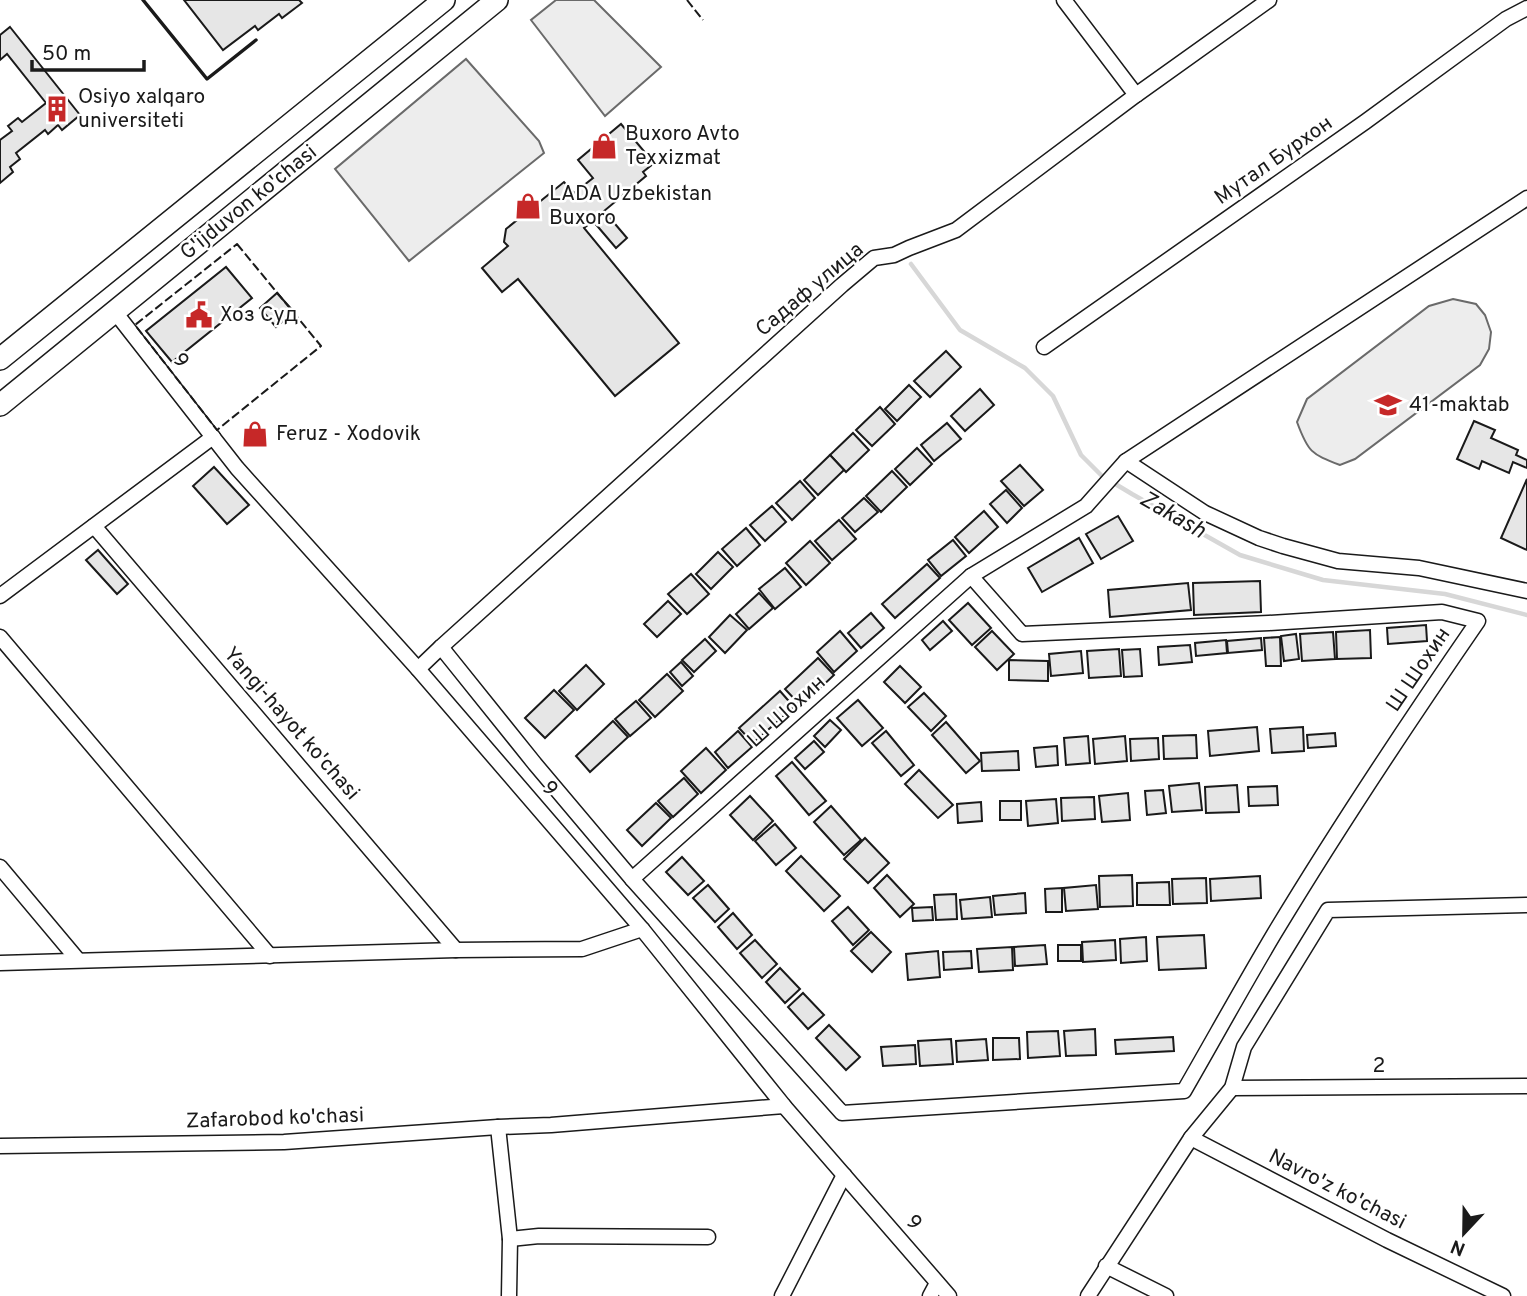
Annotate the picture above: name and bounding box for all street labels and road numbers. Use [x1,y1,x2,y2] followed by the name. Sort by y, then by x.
[1210,110,1338,212] street label: Мутал Бурхон
[175,139,323,267] street label: G'ijduvon ko'chasi
[750,237,870,343] street label: Садаф улица
[165,348,195,374] street label: 9
[1381,622,1457,718] street label: Ш Шохин
[217,642,365,806] street label: Yangi-hayot ko'chasi
[742,670,832,754] street label: Ш Шохин
[535,775,563,803] street label: 9
[1373,1053,1385,1080] street label: 2
[185,1102,365,1136] street label: Zafarobod ko'chasi
[1264,1144,1410,1236] street label: Navro'z ko'chasi
[899,1209,927,1237] street label: 9

